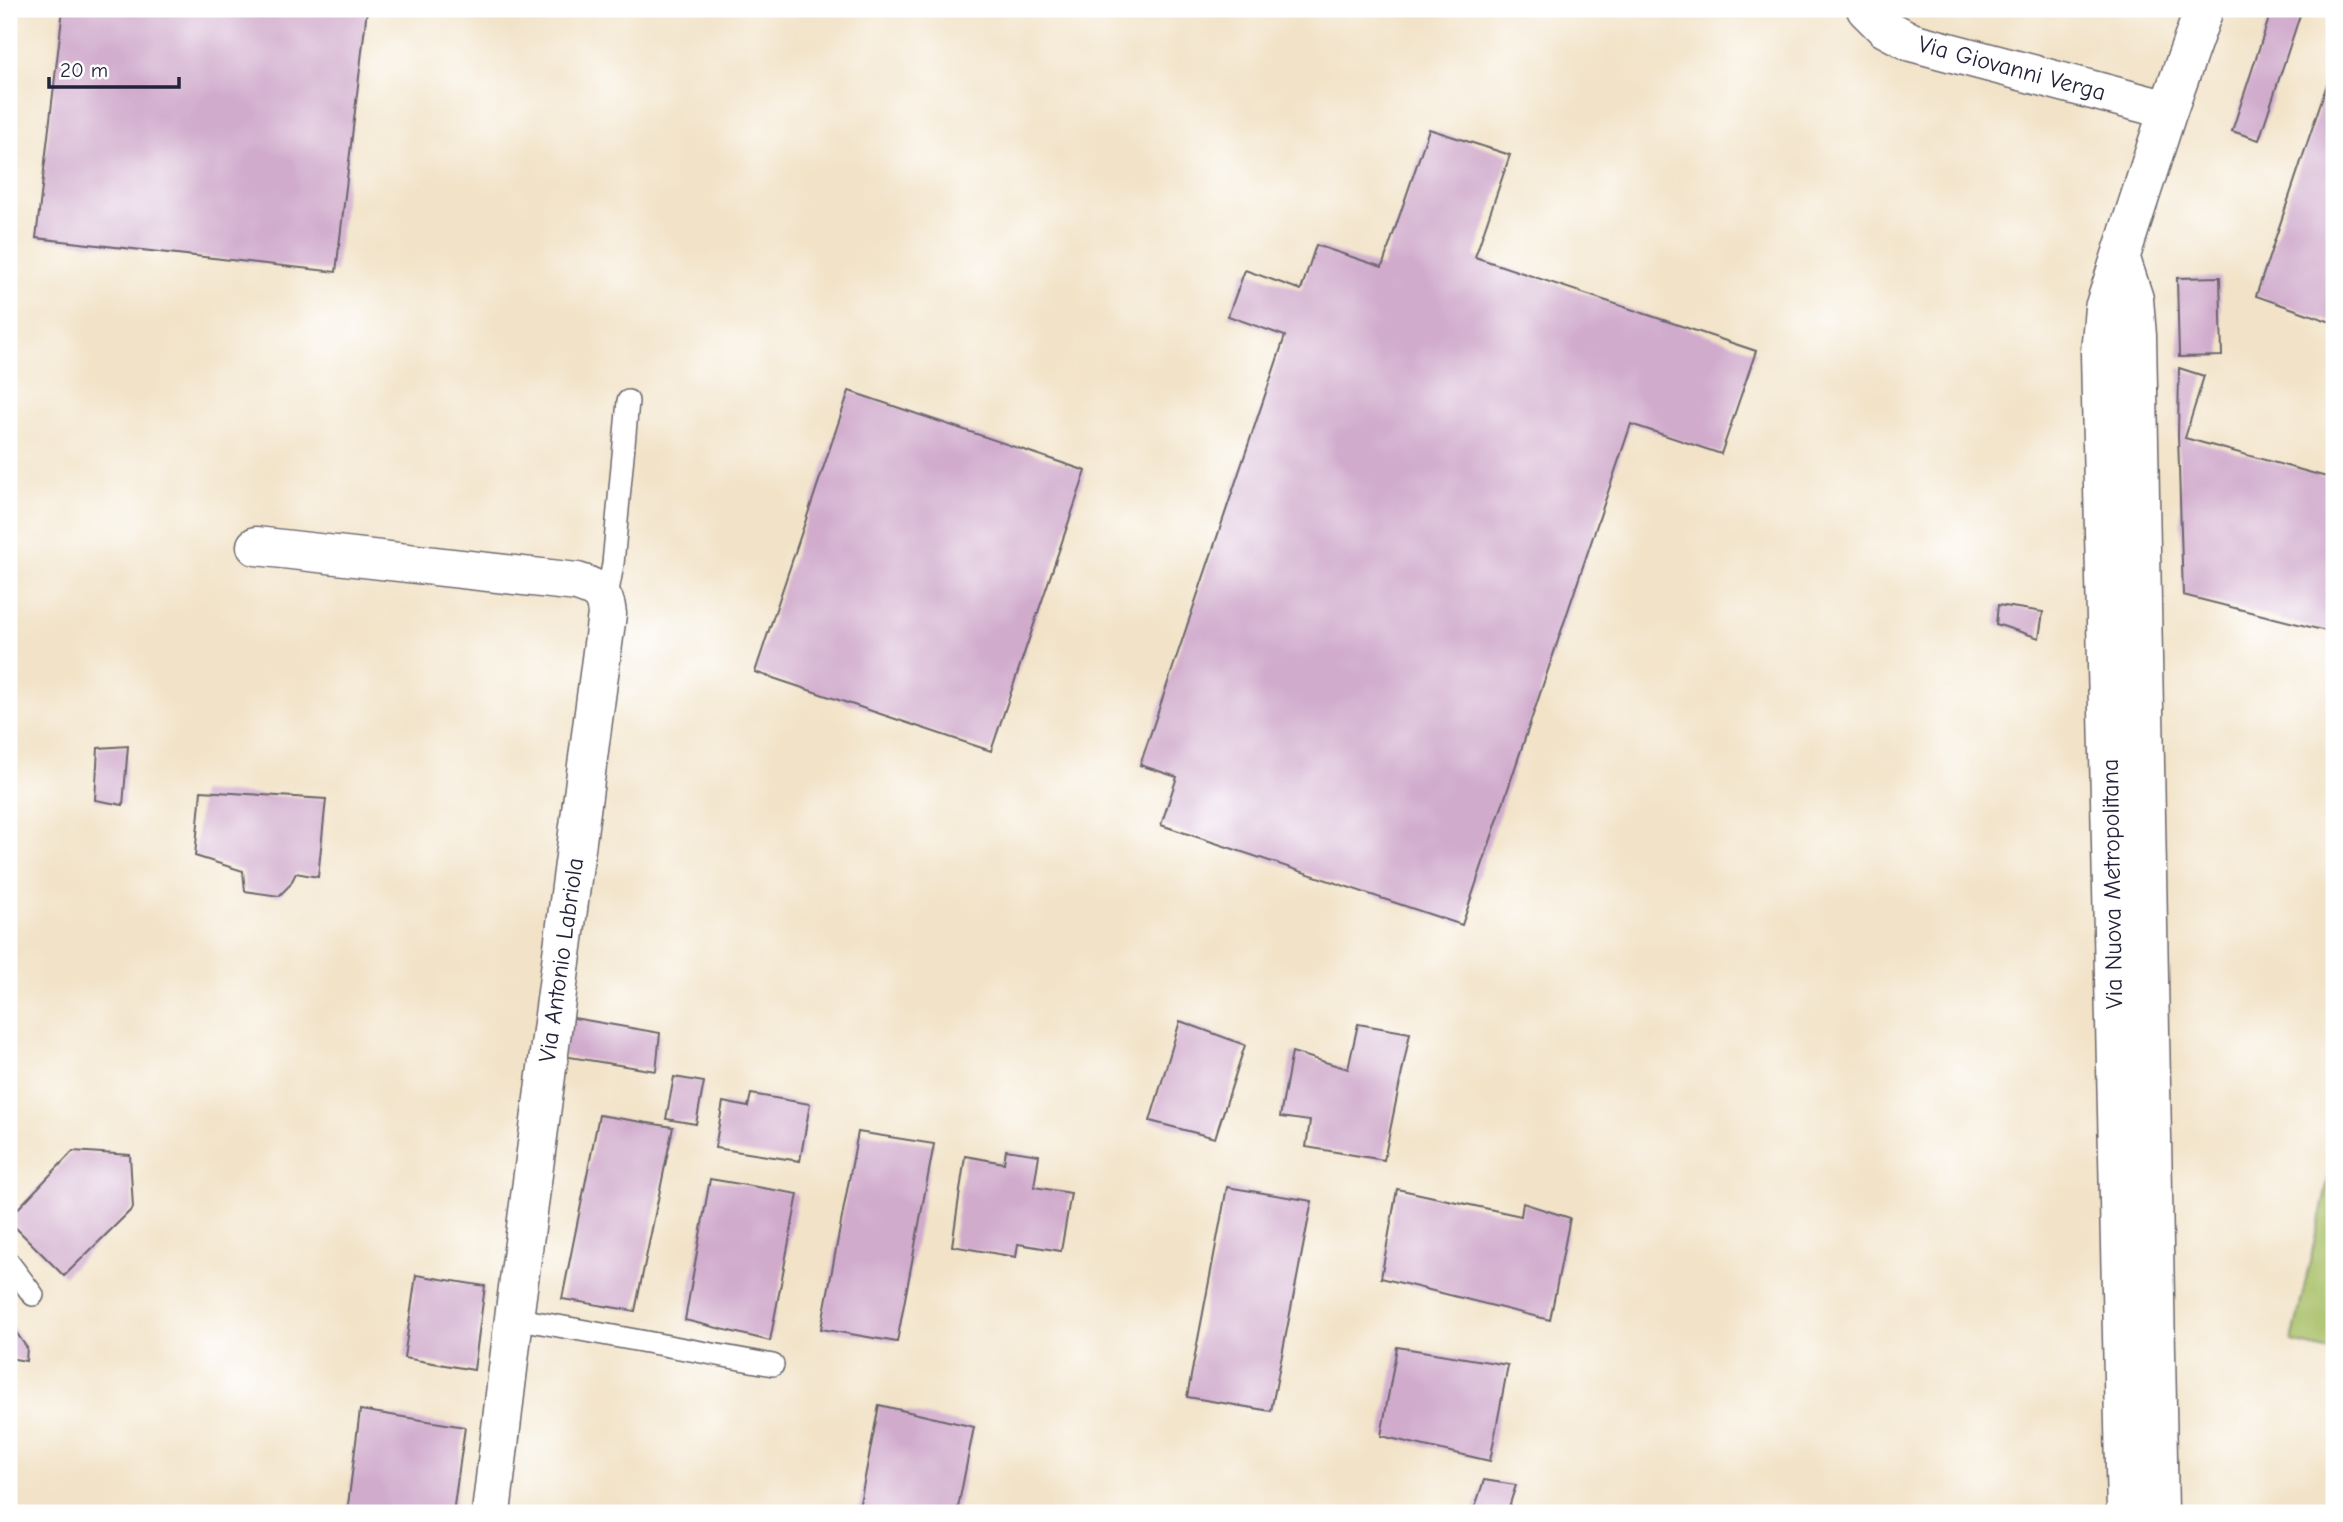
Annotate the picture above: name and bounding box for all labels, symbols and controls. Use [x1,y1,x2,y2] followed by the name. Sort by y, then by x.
[1915,29,2109,107] street label: Via Giovanni Verga
[49,46,178,90] scale bar
[60,58,108,82] text: 20 m
[2096,759,2128,1009] street label: Via Nuova Metropolitana
[533,856,589,1064] street label: Via Antonio Labriola

